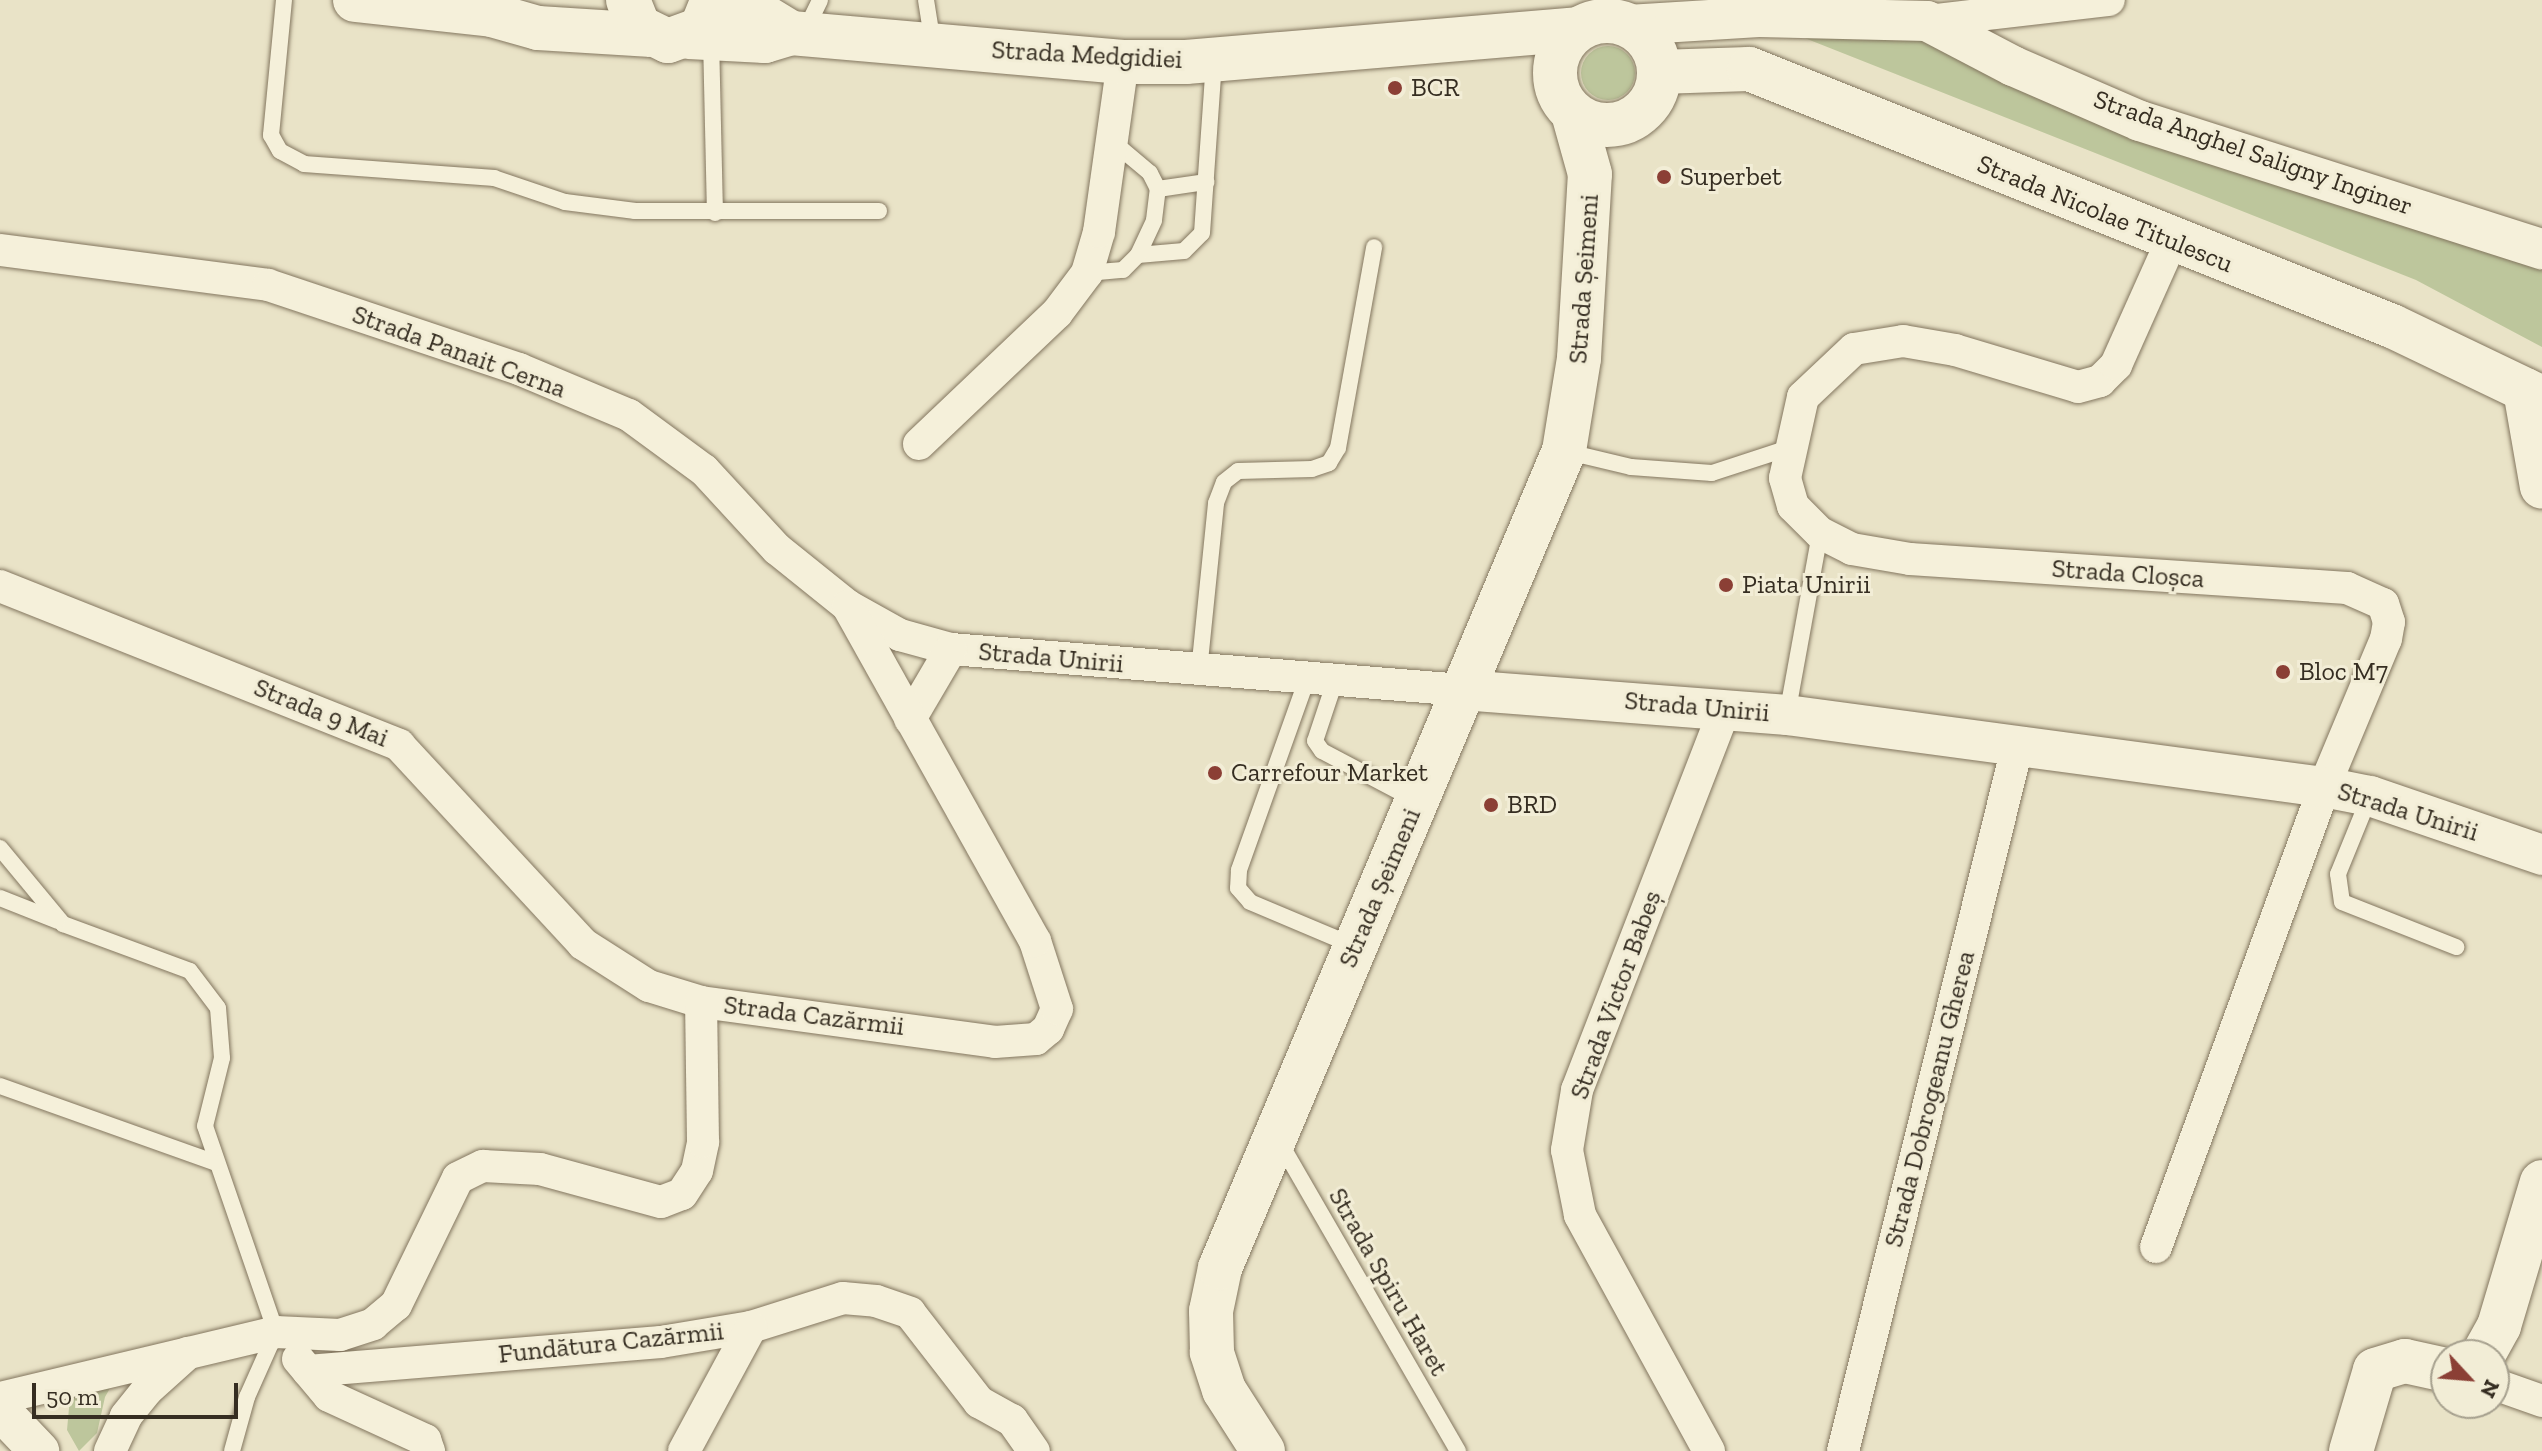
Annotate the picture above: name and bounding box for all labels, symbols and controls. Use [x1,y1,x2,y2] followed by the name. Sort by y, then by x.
[991,34,1183,76] street label: Strada Medgidiei
[1411,72,1460,104] place label: BCR
[1386,79,1404,97] marker: BCR
[2089,83,2417,223] street label: Strada Anghel Saligny Inginer
[1972,148,2238,280] street label: Strada Nicolae Titulescu
[1680,161,1782,193] place label: Superbet
[1655,168,1673,186] marker: Superbet
[1563,193,1605,365] street label: Strada Șeimeni
[348,299,570,405] street label: Strada Panait Cerna
[2051,553,2205,595] street label: Strada Cloșca
[1742,569,1871,601] place label: Piata Unirii
[1717,576,1735,594] marker: Piata Unirii
[977,636,1125,680] street label: Strada Unirii
[2299,656,2388,688] place label: Bloc M7
[2274,663,2292,681] marker: Bloc M7
[249,672,393,754] street label: Strada 9 Mai
[1623,685,1771,729] street label: Strada Unirii
[1231,757,1428,789] place label: Carrefour Market
[1206,764,1224,782] marker: Carrefour Market
[2334,776,2482,848] street label: Strada Unirii
[1507,789,1557,821] place label: BRD
[1482,796,1500,814] marker: BRD
[1332,804,1428,972] street label: Strada Șeimeni
[1564,886,1668,1104] street label: Strada Victor Babeș
[1878,948,1982,1250] street label: Strada Dobrogeanu Gherea
[722,989,906,1043] street label: Strada Cazărmii
[1322,1183,1454,1381] street label: Strada Spiru Haret
[497,1316,725,1370] street label: Fundătura Cazărmii
[2430,1339,2510,1419] north arrow
[36,1367,242,1417] scale bar
[2474,1375,2506,1402] text: N
[46,1382,98,1411] text: 50 m

